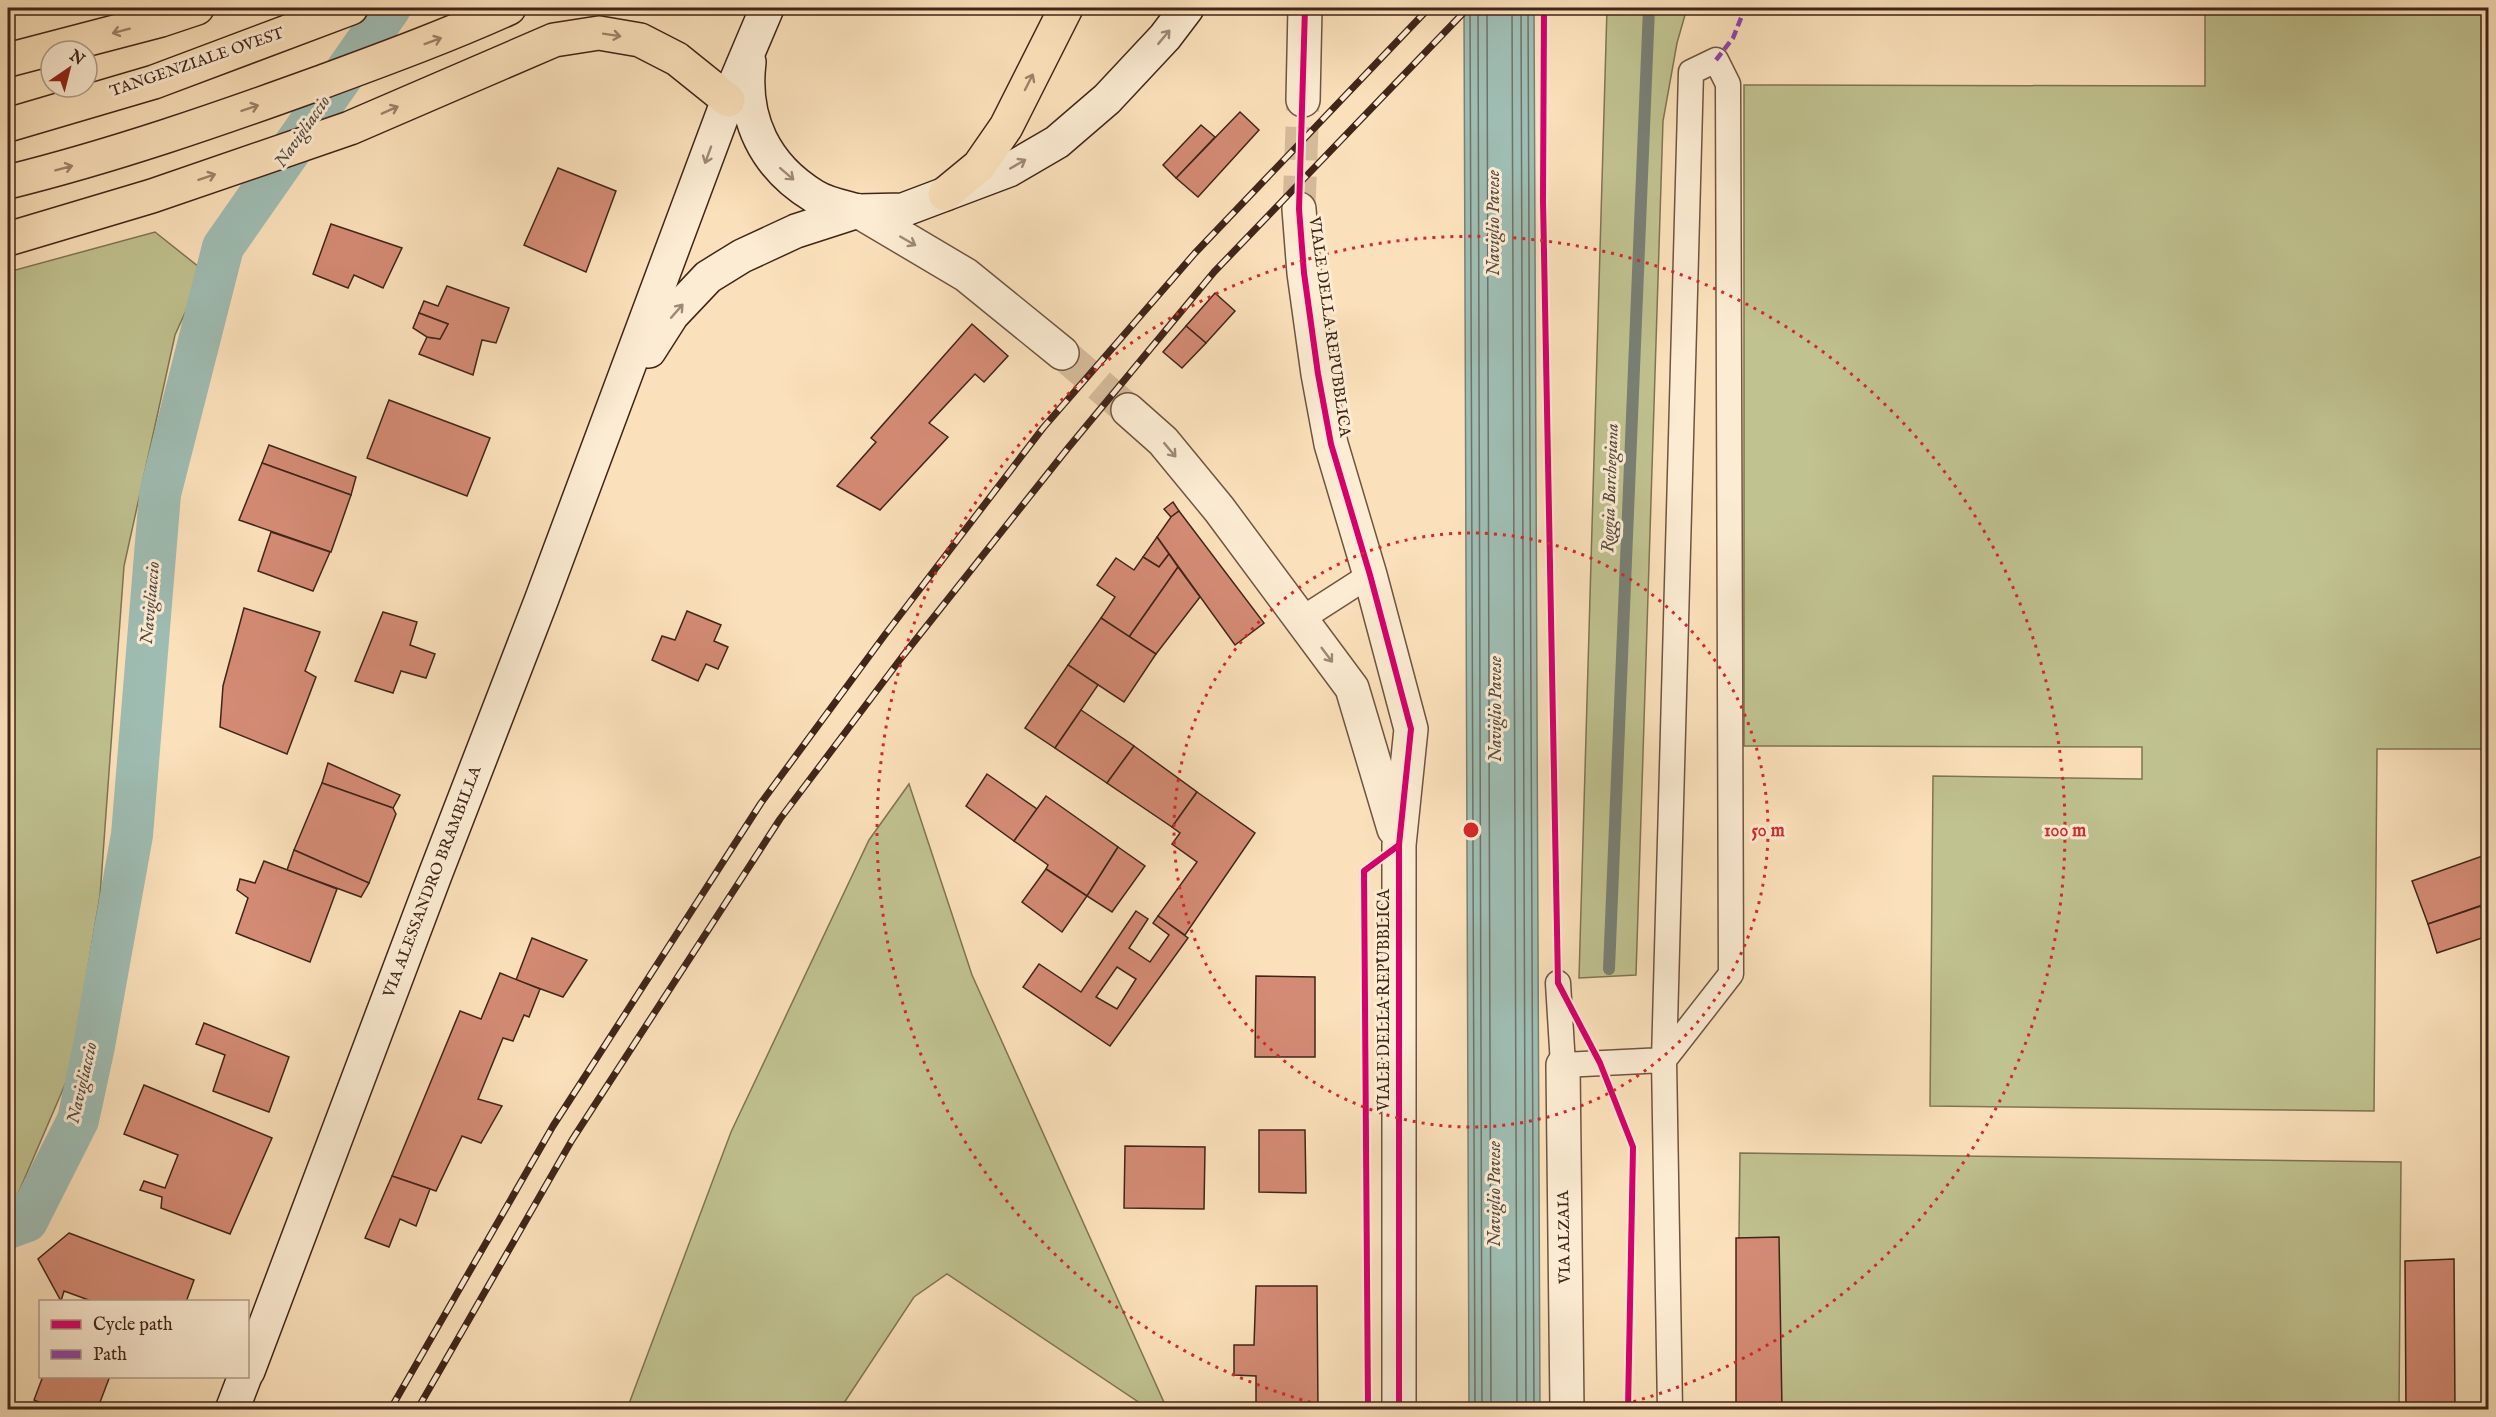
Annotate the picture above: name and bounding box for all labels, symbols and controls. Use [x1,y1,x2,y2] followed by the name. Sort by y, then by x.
[107,24,287,102] street label: TANGENZIALE OVEST
[111,25,130,37] one-way arrow
[1158,29,1171,45] one-way arrow
[602,30,621,41] one-way arrow
[423,35,442,46] one-way arrow
[39,39,99,99] north arrow
[64,46,88,71] text: N
[1024,74,1036,92] one-way arrow
[270,91,336,173] water label: Navigliaccio
[240,102,259,113] one-way arrow
[381,104,399,115] one-way arrow
[702,145,713,164] one-way arrow
[1009,158,1026,170] one-way arrow
[54,161,73,173] one-way arrow
[779,167,794,181] one-way arrow
[197,170,216,181] one-way arrow
[1483,170,1506,276] water label: Naviglio Pavese
[1303,215,1355,440] street label: VIALE DELLA REPUBBLICA
[899,235,916,247] one-way arrow
[670,304,684,319] one-way arrow
[1597,423,1625,553] water label: Roggia Barchegiana
[1164,442,1177,458] one-way arrow
[136,561,166,645] water label: Navigliaccio
[1321,647,1333,663] one-way arrow
[1485,656,1508,762] water label: Naviglio Pavese
[379,762,487,1002] street label: VIA ALESSANDRO BRAMBILLA
[1461,820,1481,840] centre of rings
[1751,820,1785,843] text: 50 m
[2044,820,2086,843] text: 100 m
[1375,888,1395,1112] street label: VIALE DELLA REPUBBLICA
[62,1040,104,1126] water label: Navigliaccio
[1484,1141,1507,1247] water label: Naviglio Pavese
[1554,1189,1576,1285] street label: VIA ALZAIA
[39,1300,249,1378] legend
[93,1314,173,1337] text: Cycle path
[93,1344,127,1367] text: Path

